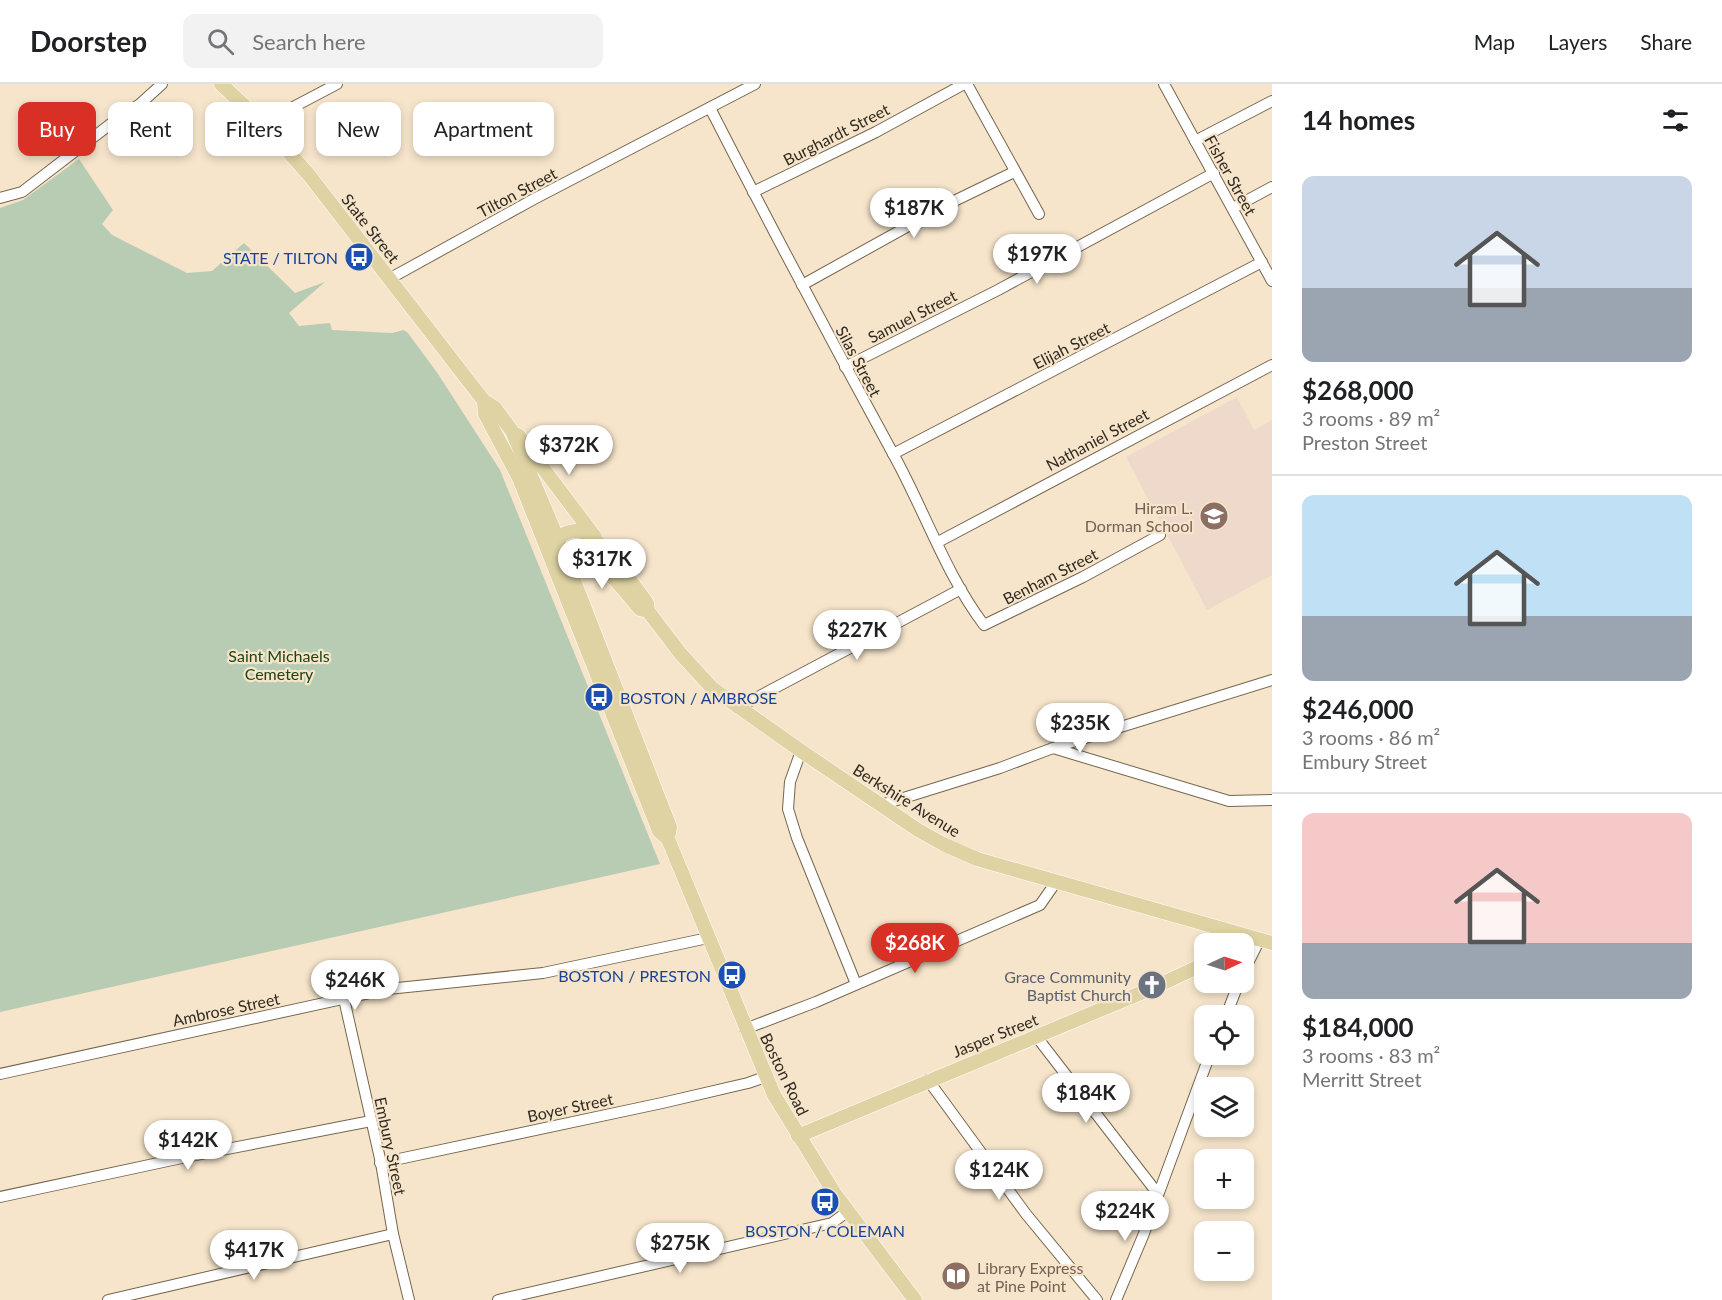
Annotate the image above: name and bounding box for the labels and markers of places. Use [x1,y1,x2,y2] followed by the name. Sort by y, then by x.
[872,188,956,239] pin: $187K
[995,234,1079,285] pin: $197K
[343,241,375,273] bus stop icon: STATE / TILTON
[223,248,338,267] place label: STATE / TILTON
[527,425,611,476] pin: $372K
[1085,498,1193,535] place label: Hiram L. Dorman School
[1198,500,1230,532] school or university icon: Hiram L. Dorman School
[560,539,644,590] pin: $317K
[815,610,899,661] pin: $227K
[583,681,615,713] bus stop icon: BOSTON / AMBROSE
[620,688,777,707] place label: BOSTON / AMBROSE
[1038,703,1122,754] pin: $235K
[873,923,957,974] pin: $268K
[716,959,748,991] bus stop icon: BOSTON / PRESTON
[313,960,397,1011] pin: $246K
[558,966,711,985] place label: BOSTON / PRESTON
[1004,967,1132,1004] place label: Grace Community Baptist Church
[1136,969,1168,1001] church icon: Grace Community Baptist Church
[1044,1073,1128,1124] pin: $184K
[146,1120,230,1171] pin: $142K
[957,1150,1041,1201] pin: $124K
[809,1186,841,1218] bus stop icon: BOSTON / COLEMAN
[1083,1191,1167,1242] pin: $224K
[745,1221,905,1240] place label: BOSTON / COLEMAN
[638,1223,722,1274] pin: $275K
[212,1230,296,1281] pin: $417K
[977,1258,1083,1295] place label: Library Express at Pine Point
[940,1260,972,1292] library icon: Library Express at Pine Point

